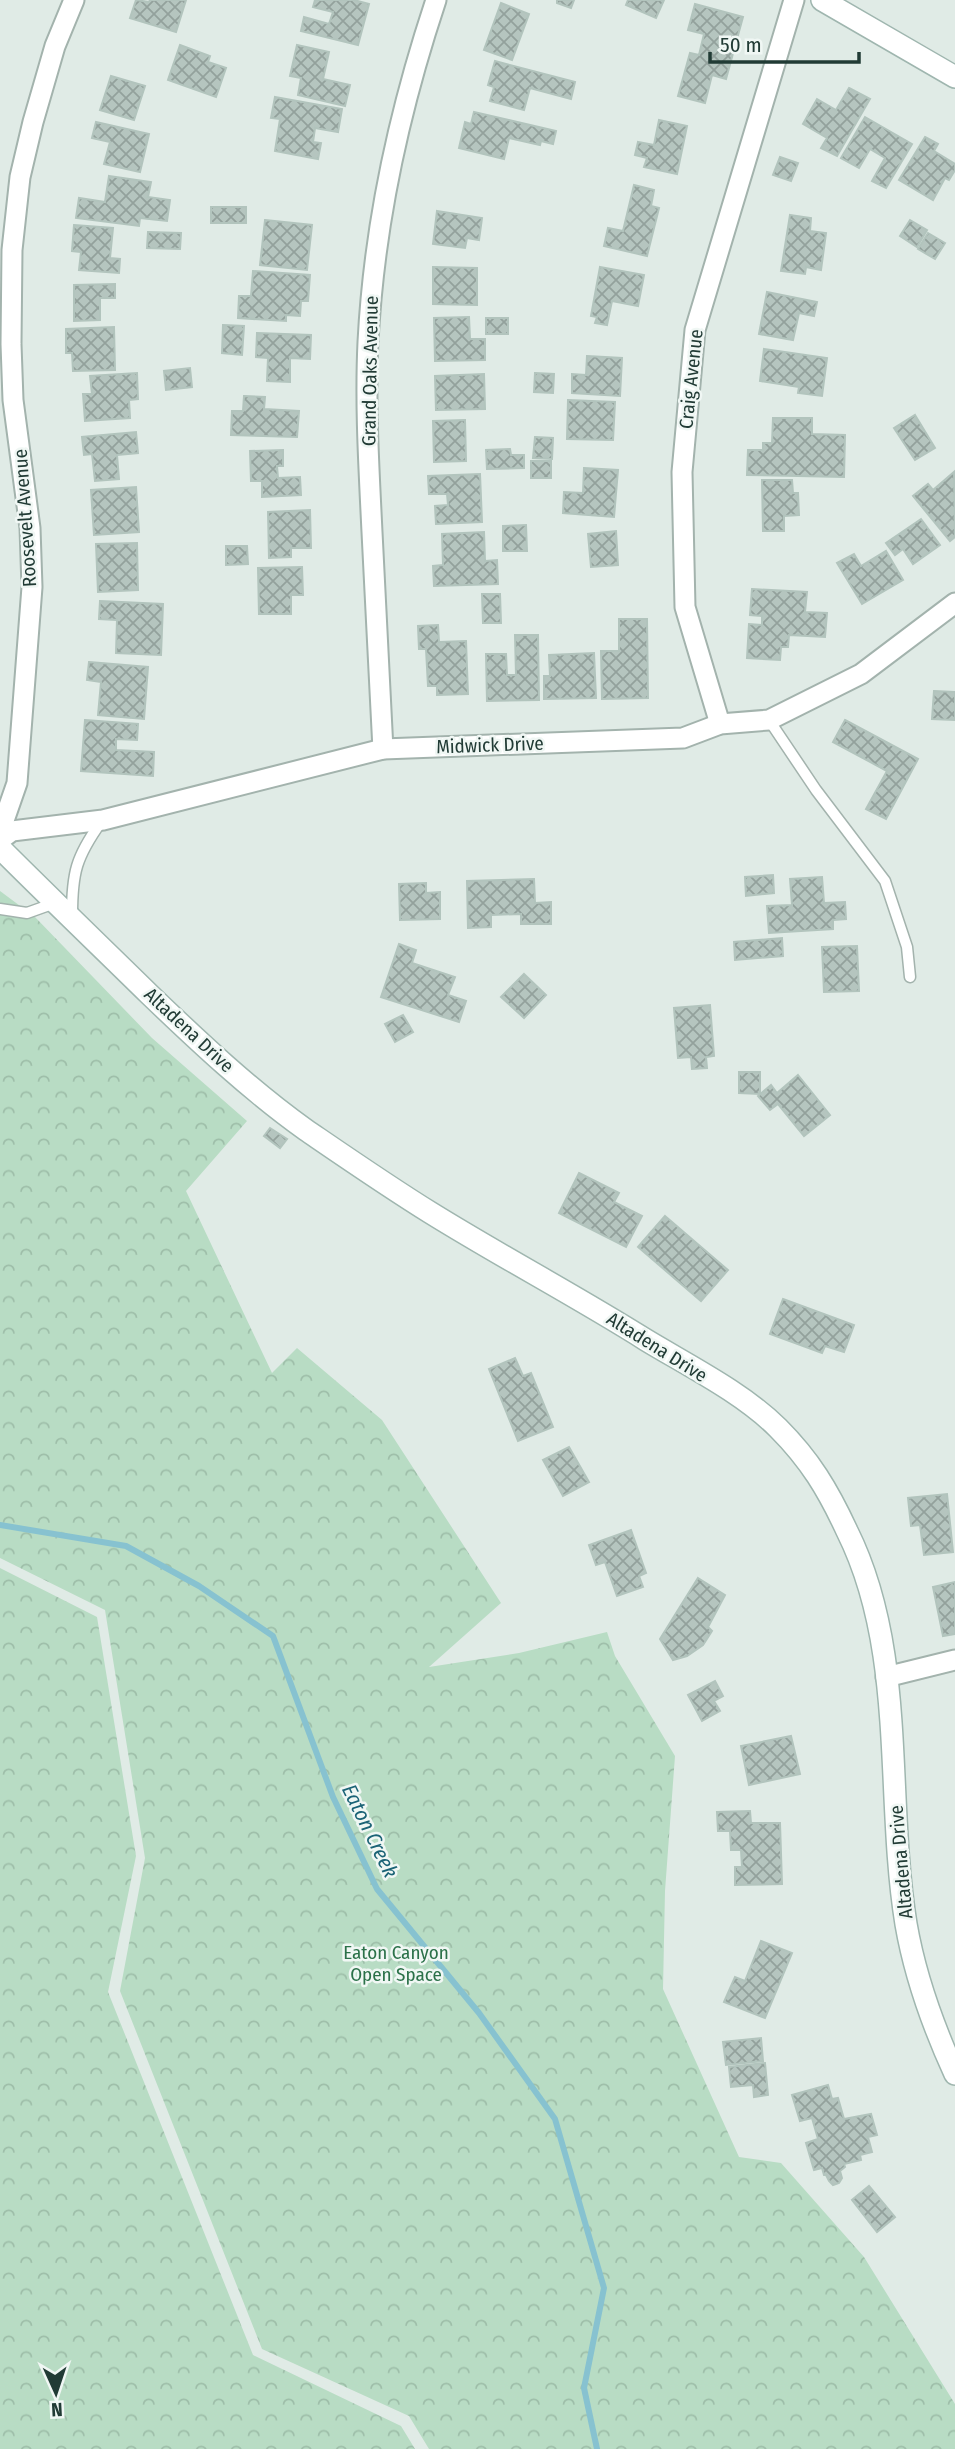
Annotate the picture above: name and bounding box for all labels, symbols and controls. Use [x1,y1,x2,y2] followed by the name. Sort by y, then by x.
[710,21,859,65] scale bar
[720,32,762,58] text: 50 m
[357,296,383,446] street label: Grand Oaks Avenue
[674,328,708,430] street label: Craig Avenue
[9,448,41,588] street label: Roosevelt Avenue
[436,732,544,758] street label: Midwick Drive
[139,983,239,1077] street label: Altadena Drive
[603,1307,711,1387] street label: Altadena Drive
[336,1780,404,1882] water label: Eaton Creek
[885,1804,917,1920] street label: Altadena Drive
[343,1941,449,1986] park label: Eaton Canyon Open Space
[21,2358,91,2428] north arrow
[51,2398,63,2421] text: N

